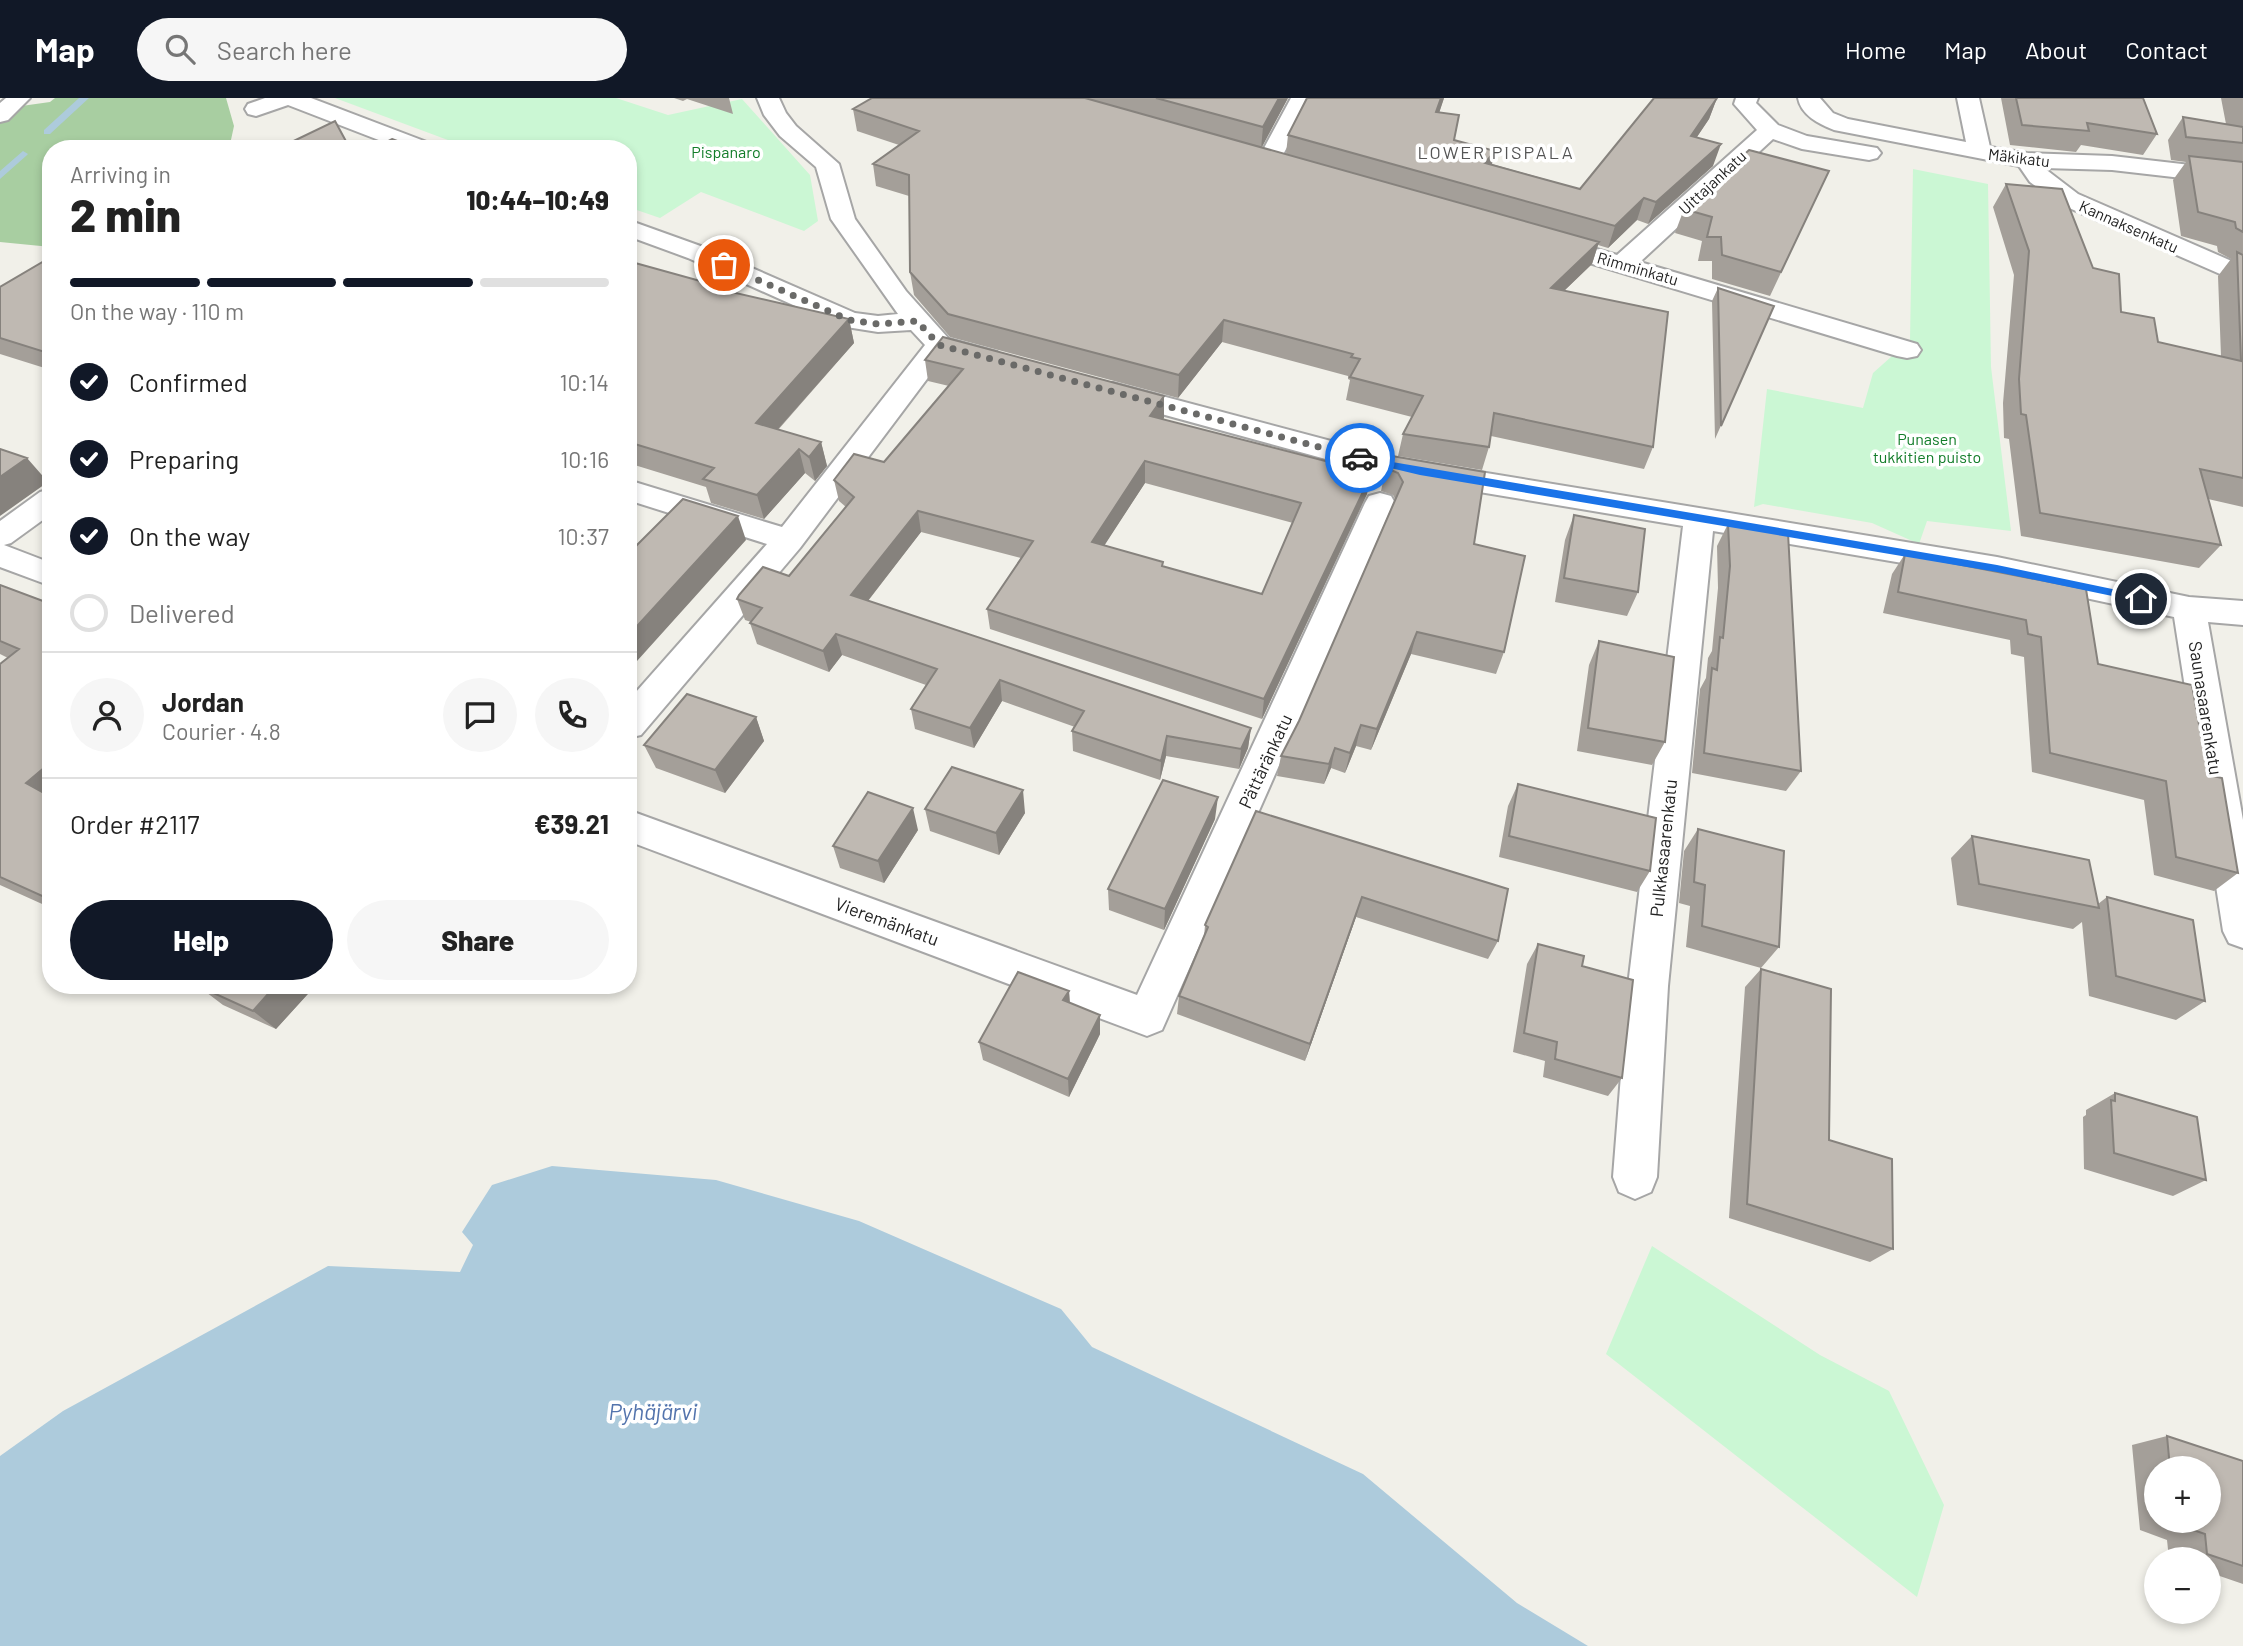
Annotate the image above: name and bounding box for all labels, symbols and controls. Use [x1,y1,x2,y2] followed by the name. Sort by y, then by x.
[137,18,627,81] search box
[35,29,95,69] text: Map
[161,30,199,68] icon: search
[217,34,352,65] text: Search here
[1845,35,1906,64] text: Home
[1944,35,1987,64] text: Map
[2025,35,2087,64] text: About
[2125,35,2208,64] text: Contact
[1417,141,1575,163] district label: LOWER PISPALA
[691,142,761,161] park label: Pispanaro
[1987,144,2051,170] street label: Mäkikatu
[1674,146,1750,218] street label: Uittajankatu
[70,160,171,188] text: Arriving in
[466,184,609,215] text: 10:44–10:49
[70,186,181,241] text: 2 min
[2076,196,2182,256] street label: Kannaksenkatu
[694,235,754,295] pin
[705,246,743,284] icon: bag
[1595,247,1681,289] street label: Rimminkatu
[70,297,244,325] text: On the way · 110 m
[70,363,108,401] icon: check
[129,366,248,397] text: Confirmed
[559,368,609,396] text: 10:14
[1325,423,1395,493] courier
[1873,429,1981,466] park label: Punasen tukkitien puisto
[1341,439,1379,477] icon: car
[70,440,108,478] icon: check
[129,443,239,474] text: Preparing
[560,445,609,473] text: 10:16
[70,517,108,555] icon: check
[129,520,250,551] text: On the way
[557,522,609,550] text: 10:37
[2111,569,2171,629] pin
[2122,580,2160,618] icon: home
[129,597,235,628] text: Delivered
[2185,640,2227,776] street label: Saunasaarenkatu
[70,678,144,752] button: person
[443,678,517,752] button: chat
[535,678,609,752] button: phone
[162,686,244,717] text: Jordan
[1234,710,1296,812] street label: Pättäränkatu
[162,717,281,745] text: Courier · 4.8
[1645,778,1681,918] street label: Pulkkasaarenkatu
[70,808,200,839] text: Order #2117
[534,808,609,839] text: €39.21
[832,892,942,950] street label: Vieremänkatu
[70,900,333,980] button: Help
[347,900,609,980] button: Share
[609,1397,698,1425] water label: Pyhäjärvi
[2144,1456,2221,1624] map controls
[2144,1456,2221,1533] button: +
[2144,1547,2221,1624] button: −

